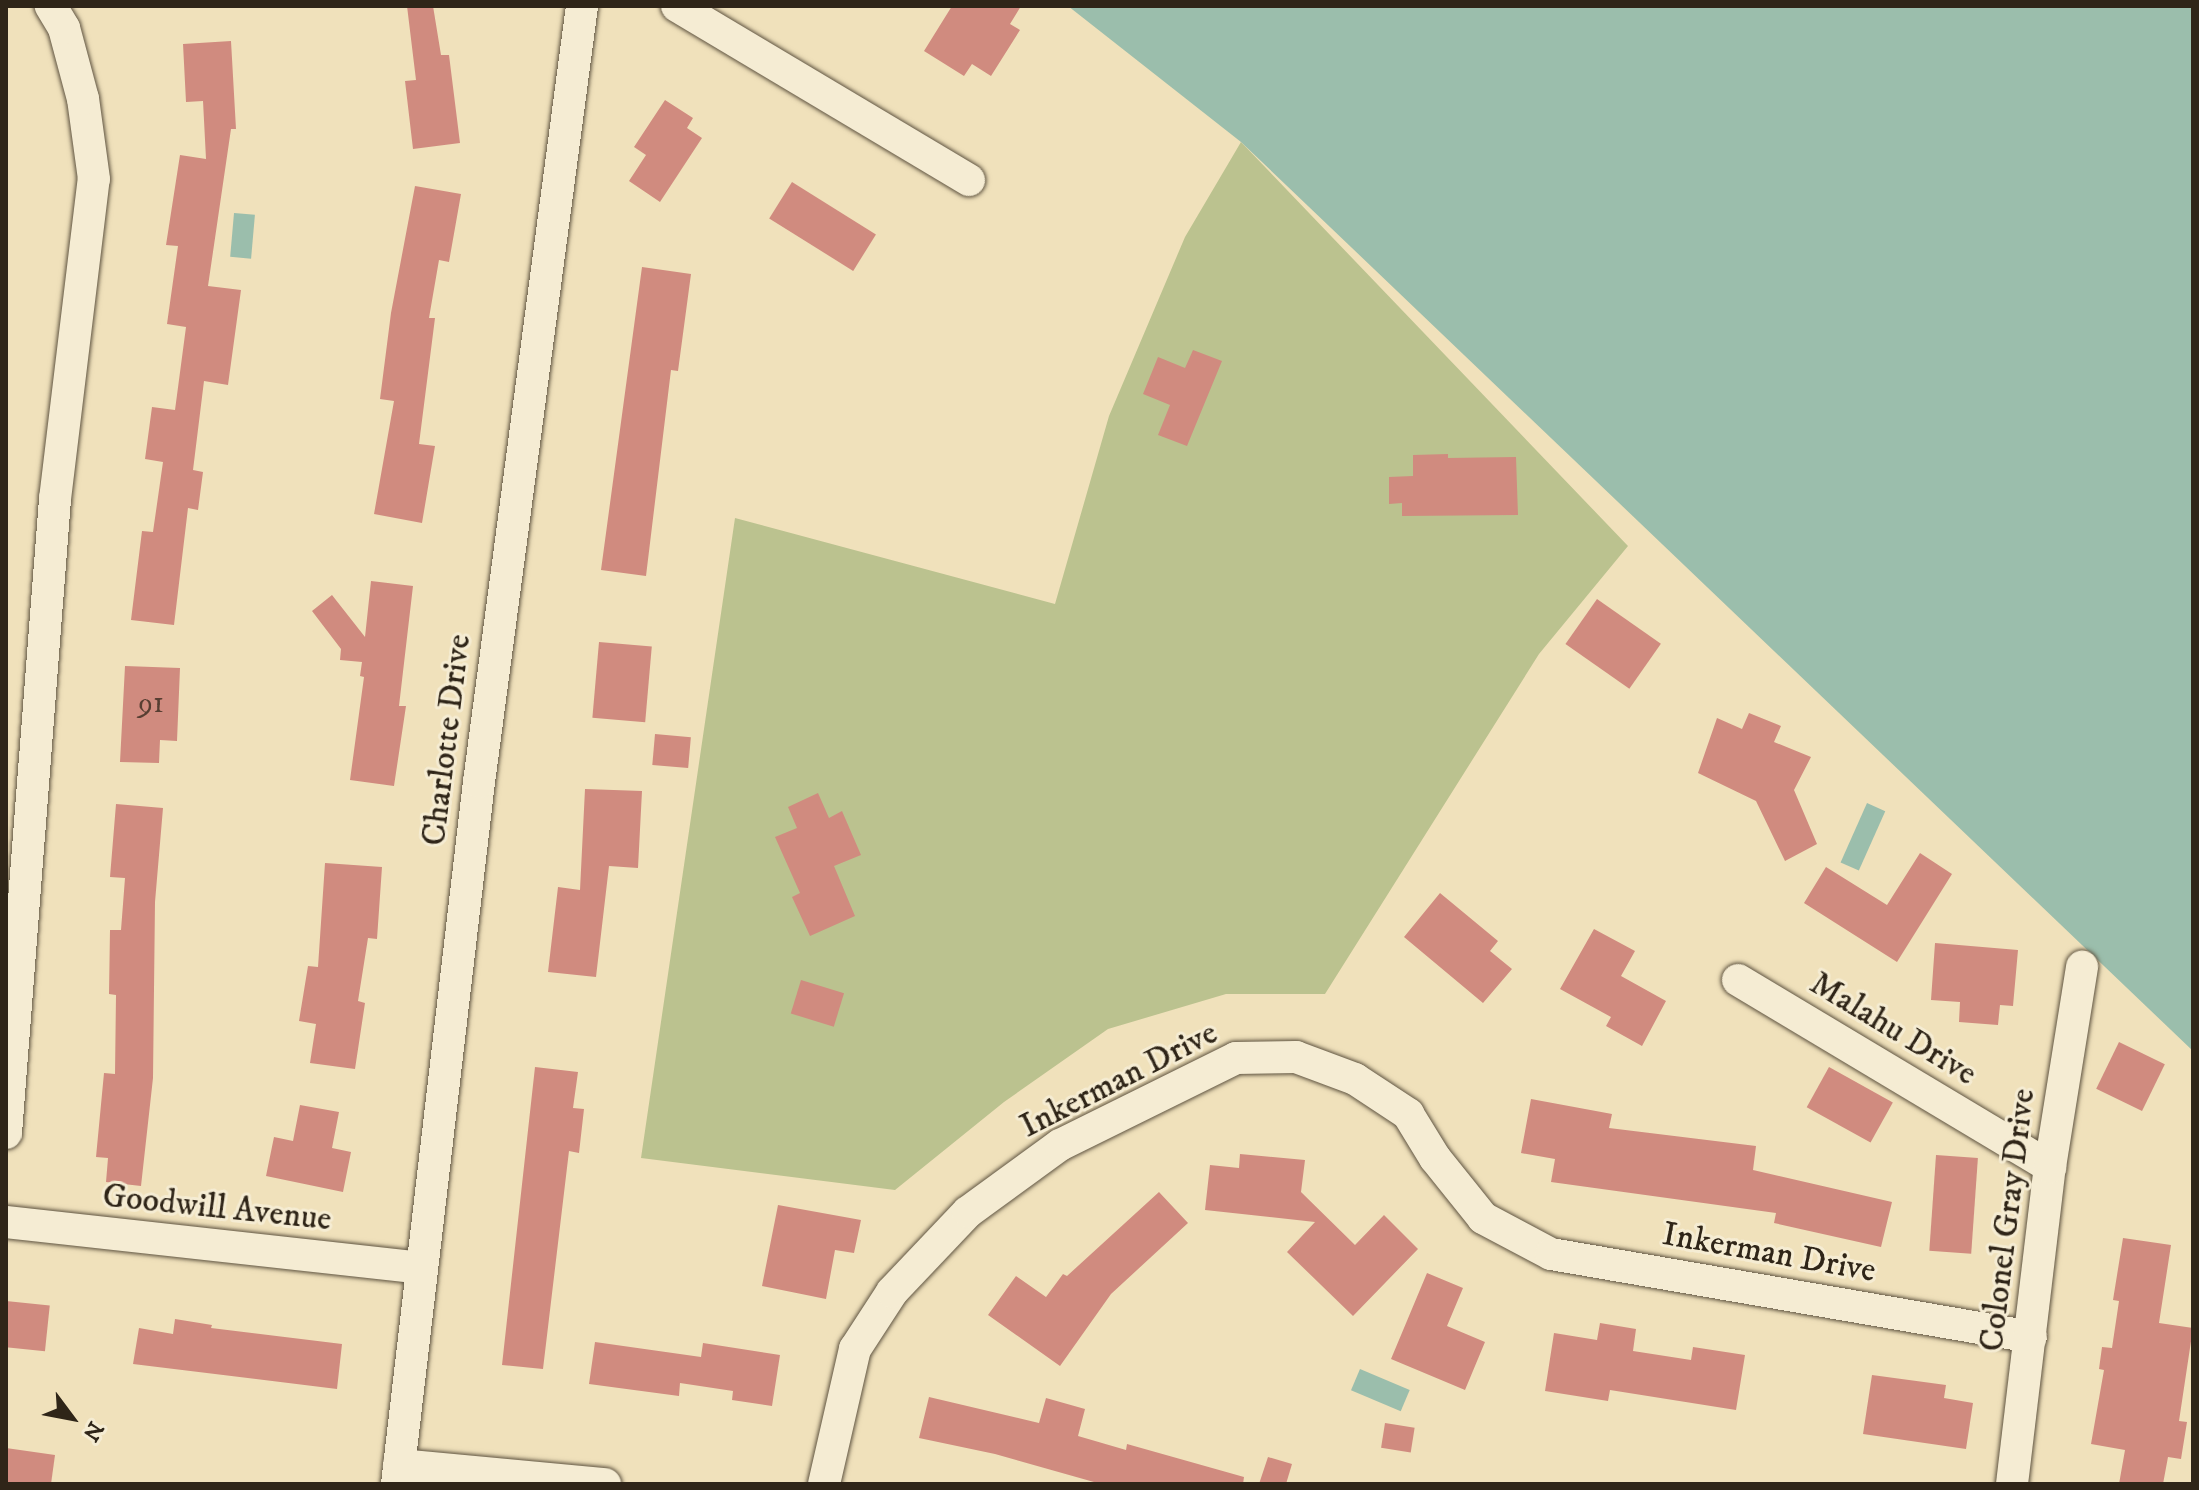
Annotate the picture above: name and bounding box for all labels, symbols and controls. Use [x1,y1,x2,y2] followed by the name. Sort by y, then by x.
[414,632,480,848] street label: Charlotte Drive
[138,686,164,722] house number: 91
[1802,963,1984,1095] street label: Malahu Drive
[1014,1013,1224,1147] street label: Inkerman Drive
[1972,1086,2044,1354] street label: Colonel Gray Drive
[101,1176,333,1240] street label: Goodwill Avenue
[1659,1214,1879,1292] street label: Inkerman Drive
[32,1378,112,1458] north arrow
[77,1416,109,1446] text: N

